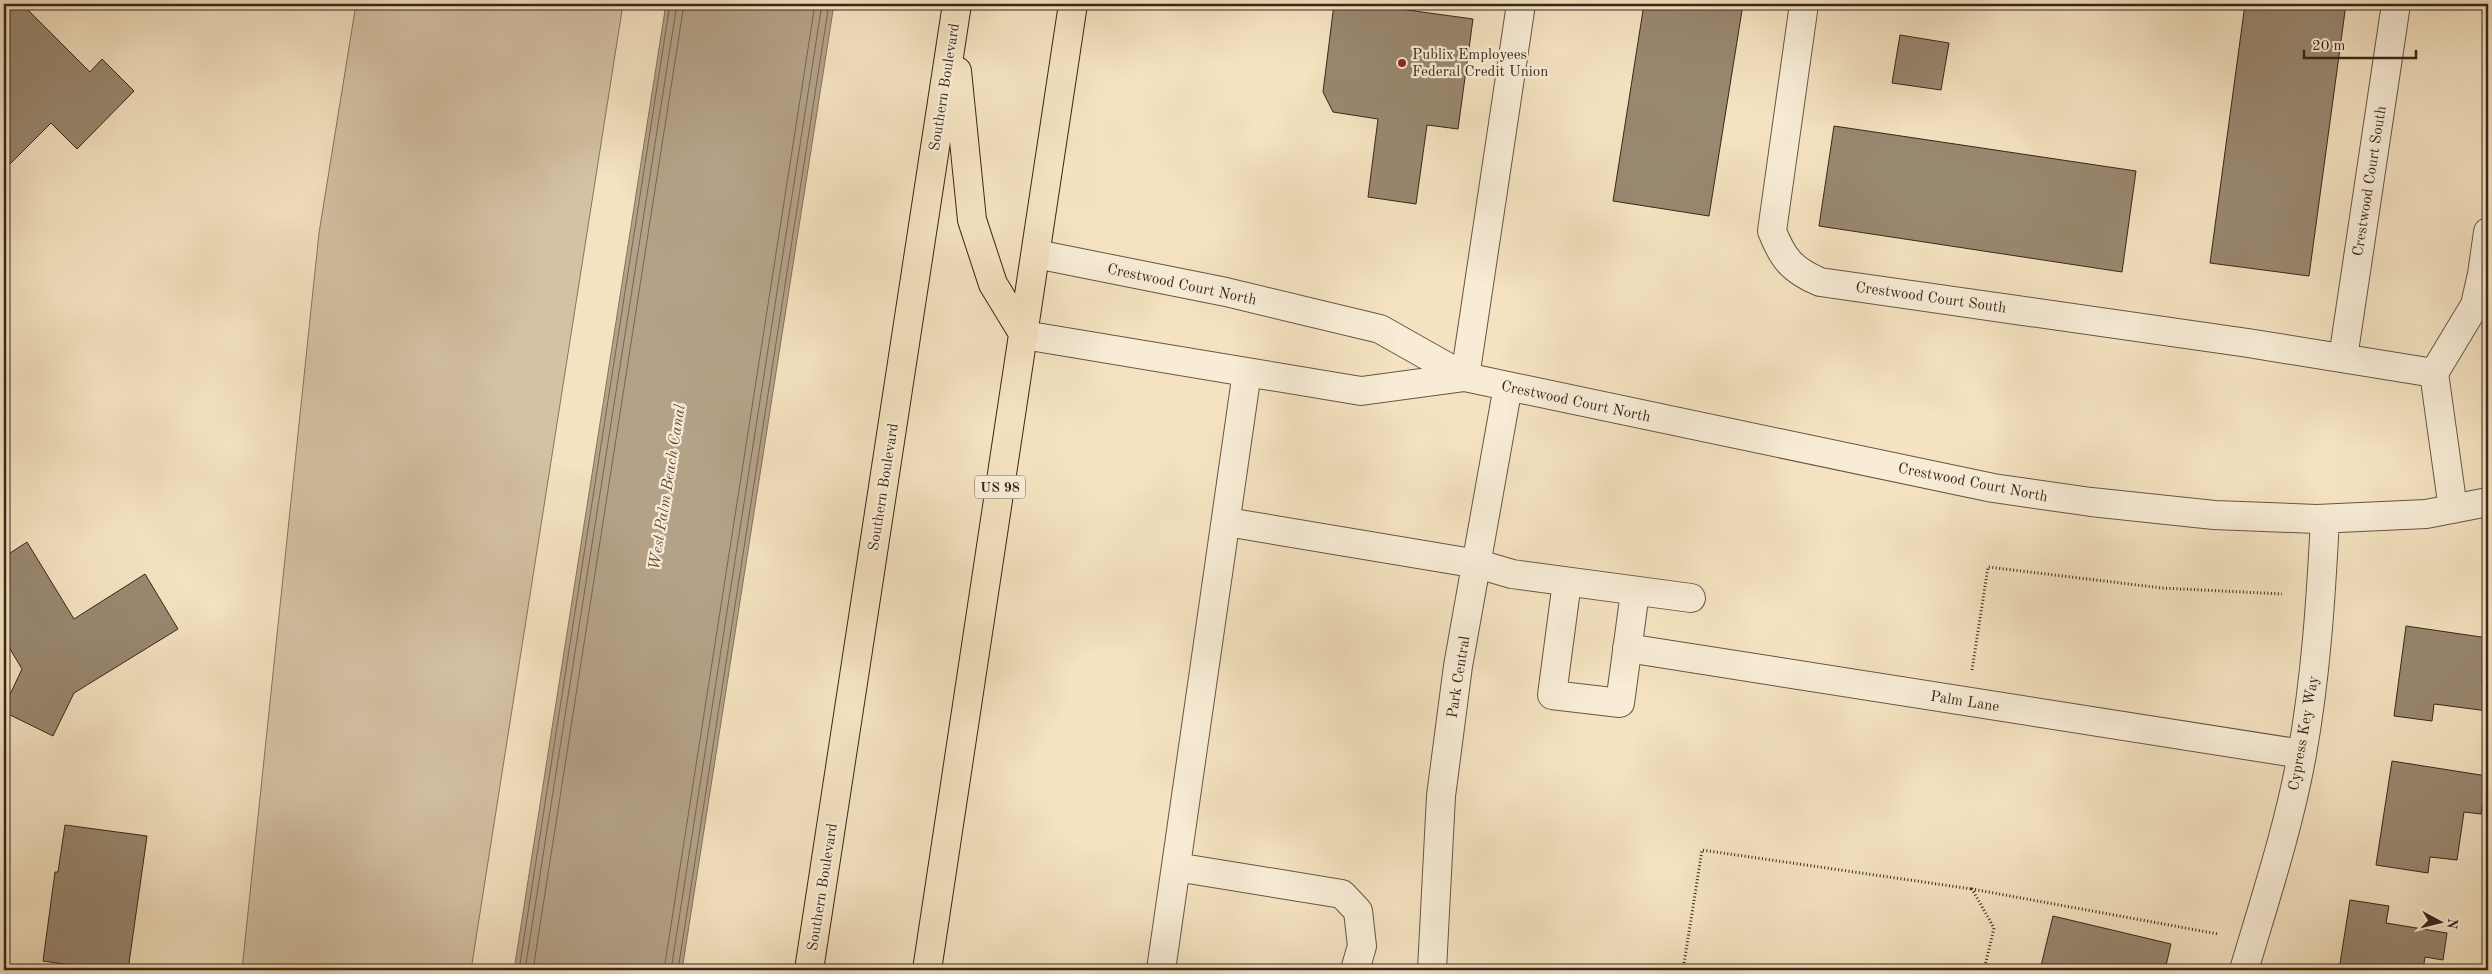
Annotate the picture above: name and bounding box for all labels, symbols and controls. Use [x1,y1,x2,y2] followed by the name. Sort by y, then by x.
[928,22,963,152] street label: Southern Boulevard
[2304,28,2417,60] scale bar
[2312,39,2346,54] text: 20 m
[1412,48,1548,80] place label: Publix Employees Federal Credit Union
[1396,57,1408,69] marker: Publix Employees Federal Credit Union
[2351,105,2390,257] street label: Crestwood Court South
[1106,262,1258,309] street label: Crestwood Court North
[1855,280,2007,316] street label: Crestwood Court South
[1500,379,1652,426] street label: Crestwood Court North
[647,403,689,571] water label: West Palm Beach Canal
[867,422,902,552] street label: Southern Boulevard
[1897,462,2049,505] street label: Crestwood Court North
[975,476,1025,498] road number: US 98
[1446,635,1473,719] street label: Park Central
[2287,675,2322,792] street label: Cypress Key Way
[1929,690,2000,715] street label: Palm Lane
[806,822,841,952] street label: Southern Boulevard
[2414,896,2464,946] north arrow
[2444,917,2460,930] text: N

